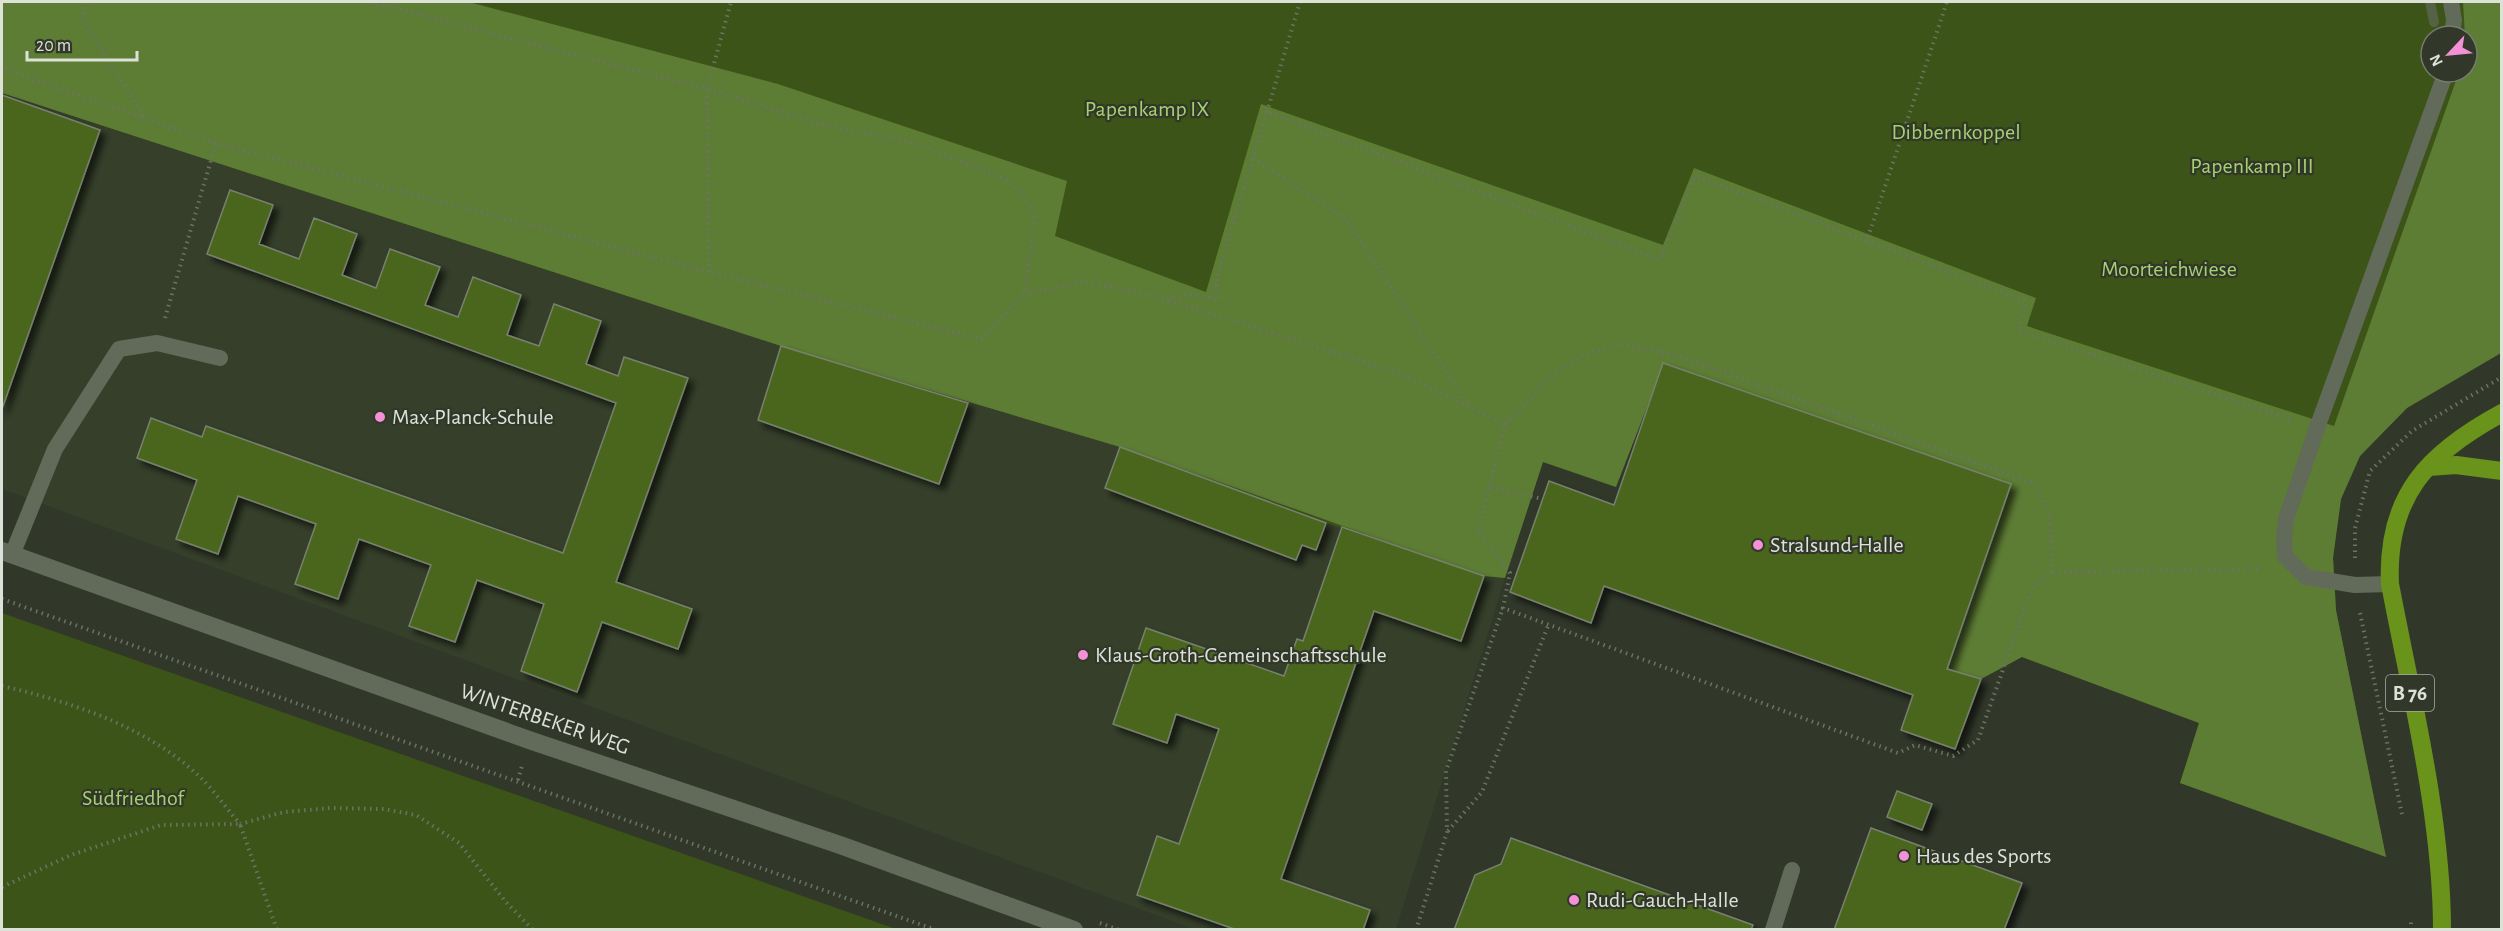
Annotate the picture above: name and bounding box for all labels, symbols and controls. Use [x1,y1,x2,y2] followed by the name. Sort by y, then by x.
[27,24,136,62] scale bar
[2419,24,2479,84] north arrow
[36,37,71,55] text: 20 m
[2427,52,2446,69] text: N
[1085,98,1209,120] park label: Papenkamp IX
[1891,121,2021,143] park label: Dibbernkoppel
[2190,155,2314,177] park label: Papenkamp III
[2101,258,2237,280] park label: Moorteichwiese
[392,406,554,428] place label: Max-Planck-Schule
[373,410,387,424] marker: Max-Planck-Schule
[1770,534,1904,556] place label: Stralsund-Halle
[1751,538,1765,552] marker: Stralsund-Halle
[1095,644,1387,666] place label: Klaus-Groth-Gemeinschaftsschule
[1076,648,1090,662] marker: Klaus-Groth-Gemeinschaftsschule
[2386,675,2434,711] road number: B 76
[457,680,633,758] street label: WINTERBEKER WEG
[82,787,185,809] park label: Südfriedhof
[1916,845,2052,867] place label: Haus des Sports
[1897,849,1911,863] marker: Haus des Sports
[1586,889,1739,911] place label: Rudi-Gauch-Halle
[1567,893,1581,907] marker: Rudi-Gauch-Halle

